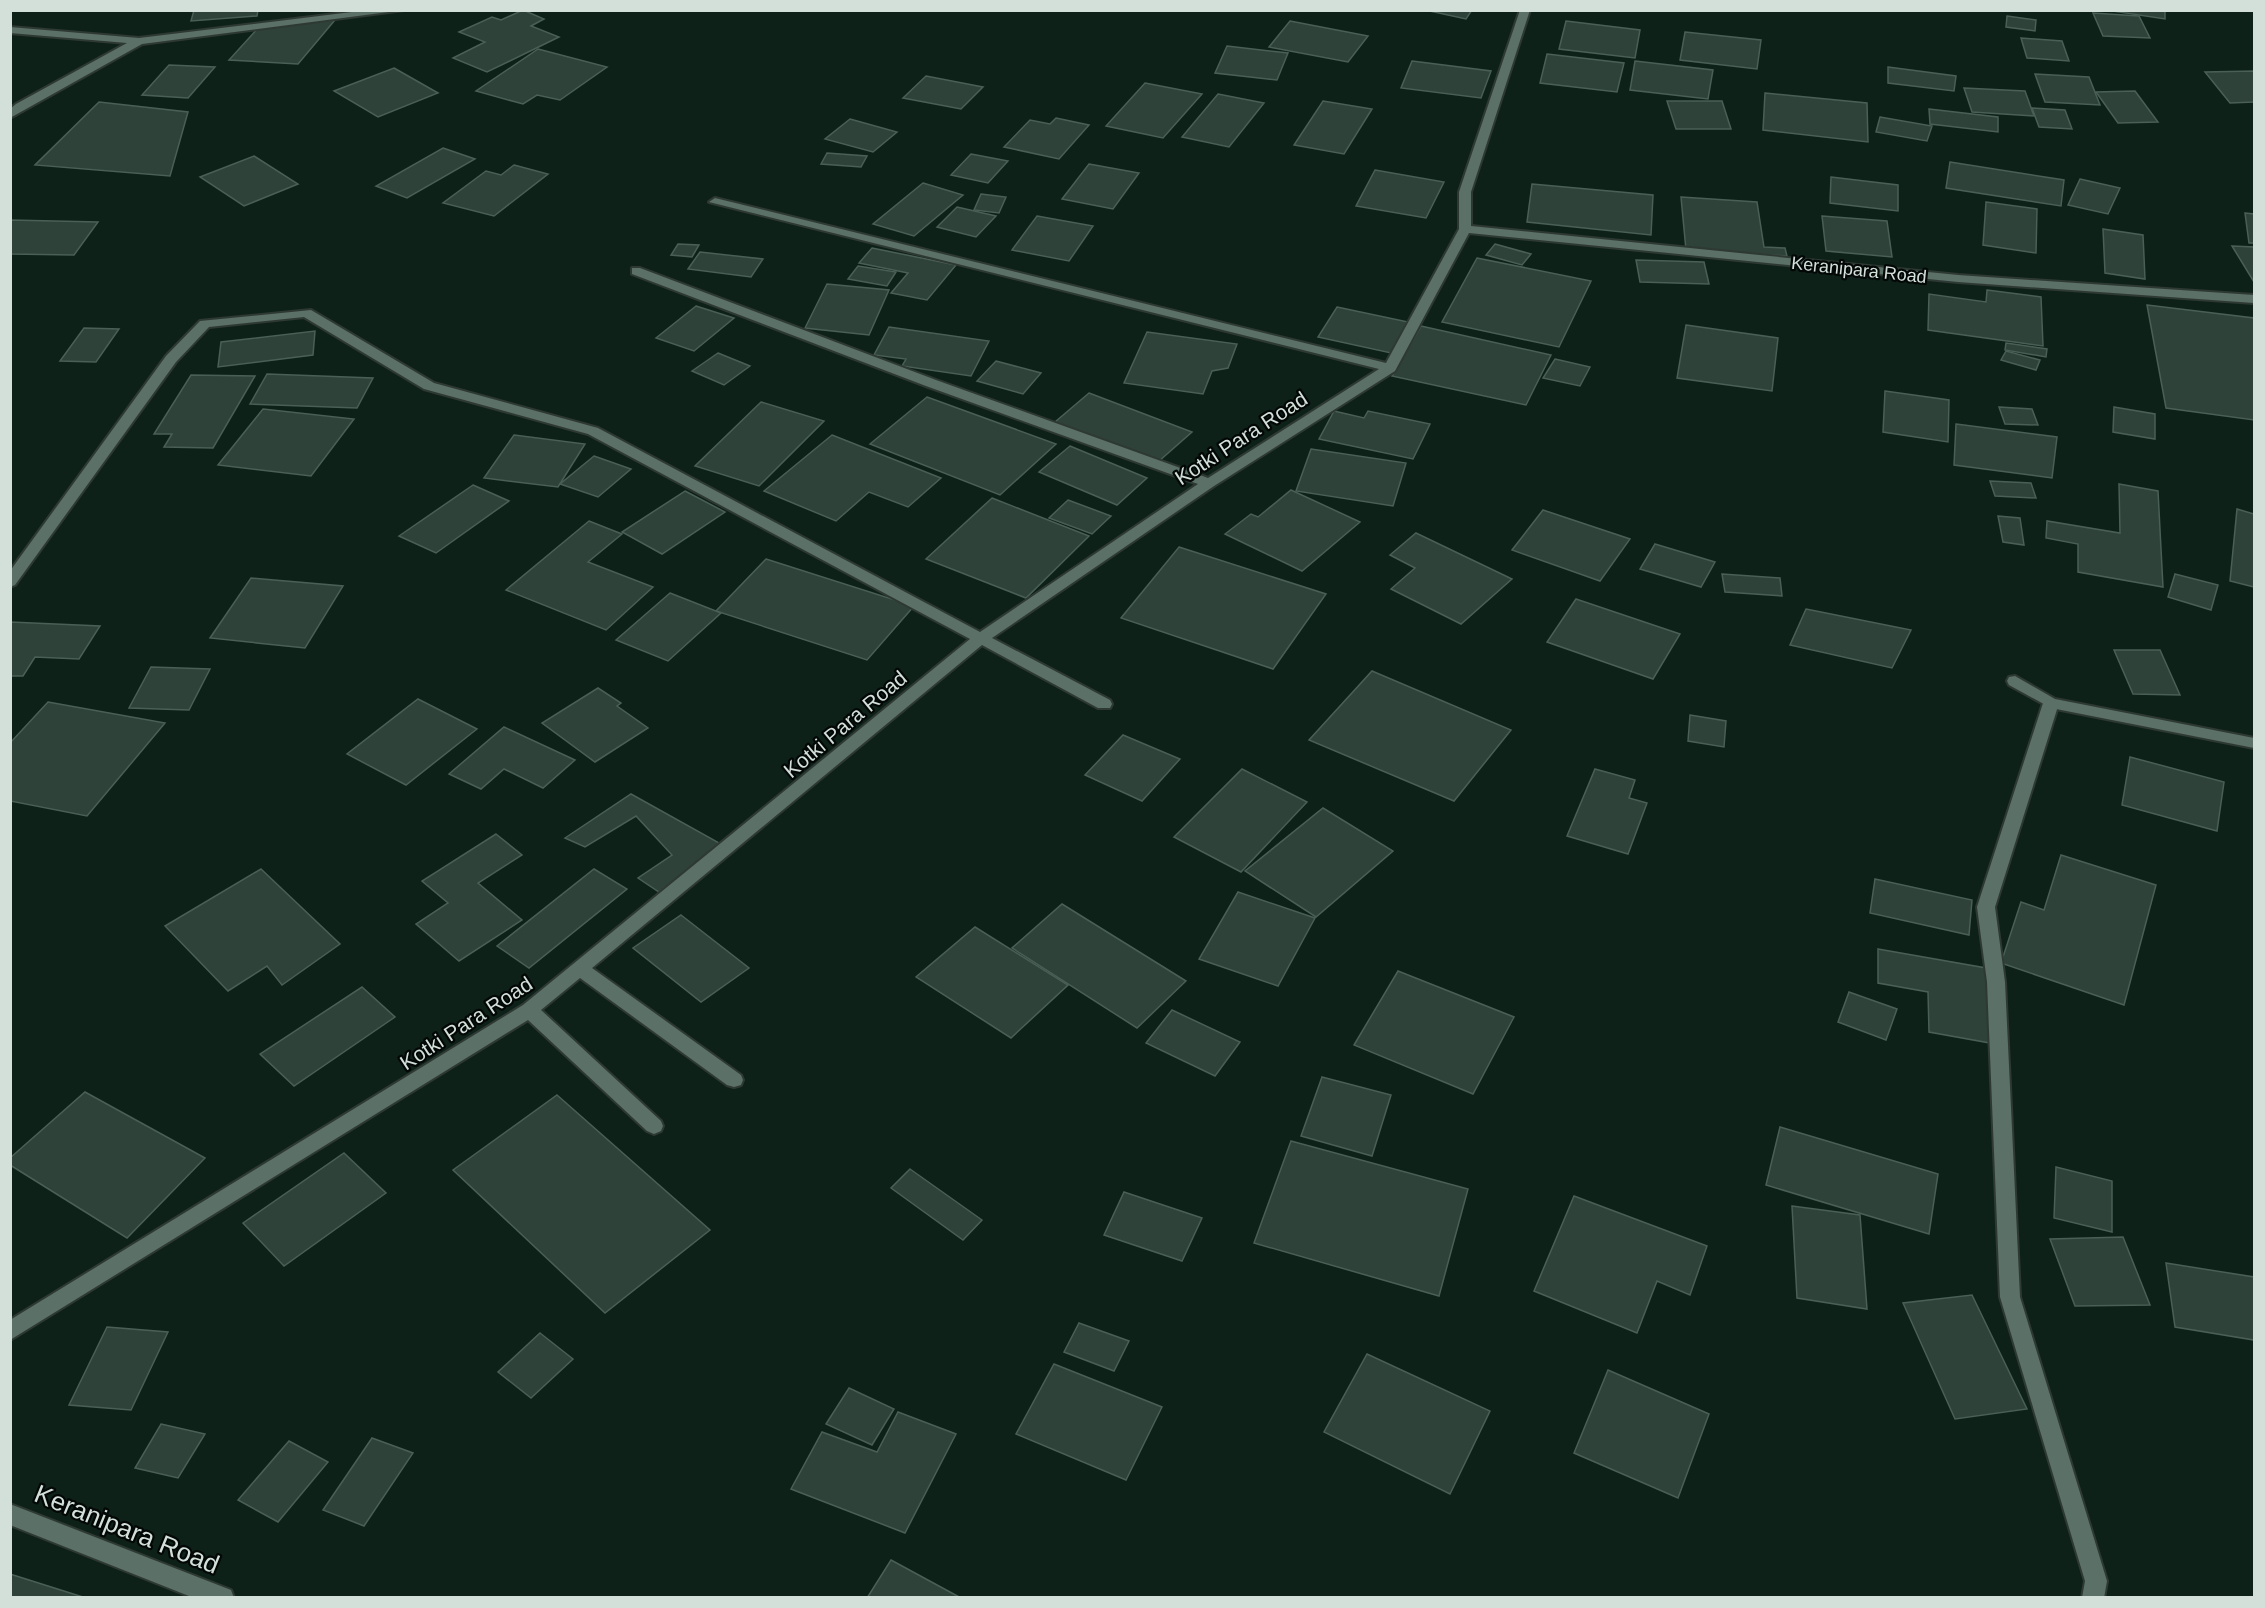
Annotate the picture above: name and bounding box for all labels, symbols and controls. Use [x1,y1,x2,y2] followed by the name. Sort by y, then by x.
[1790,253,1928,287] street label: Keranipara Road
[1171,387,1311,489] street label: Kotki Para Road
[779,666,911,782] street label: Kotki Para Road
[396,972,536,1074] street label: Kotki Para Road
[30,1478,224,1580] street label: Keranipara Road

